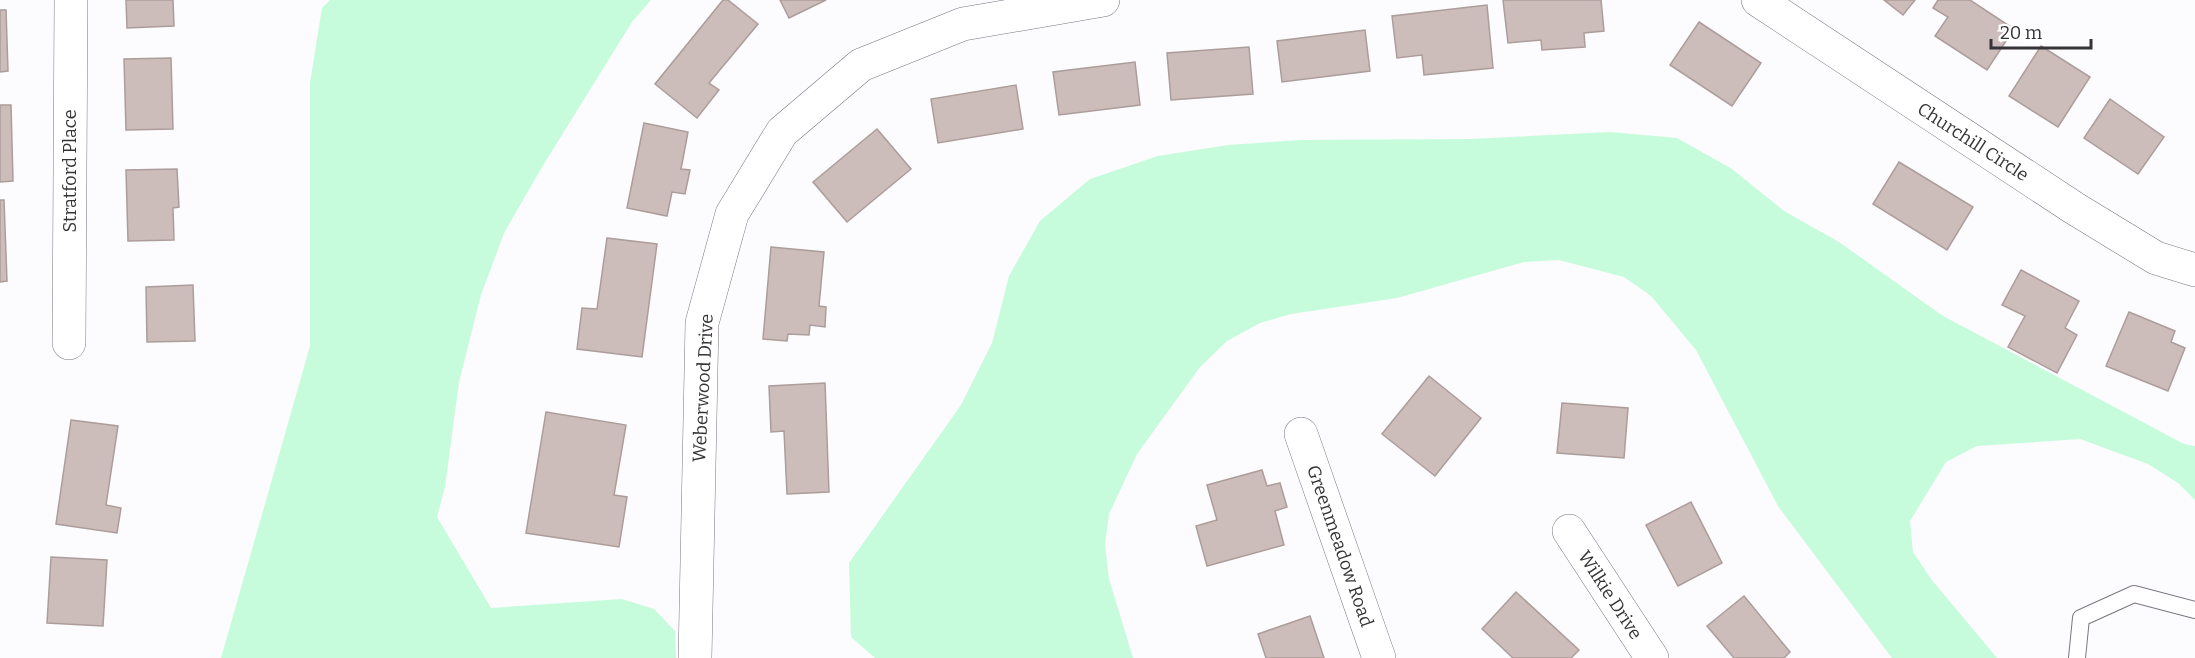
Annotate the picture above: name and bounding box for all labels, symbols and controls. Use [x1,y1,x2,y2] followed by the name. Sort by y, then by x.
[1991,12,2092,50] scale bar
[2000,22,2042,44] text: 20 m
[1913,98,2033,186] street label: Churchill Circle
[59,109,81,233] street label: Stratford Place
[688,313,718,463] street label: Weberwood Drive
[1302,462,1378,630] street label: Greenmeadow Road
[1573,547,1647,643] street label: Wilkie Drive

